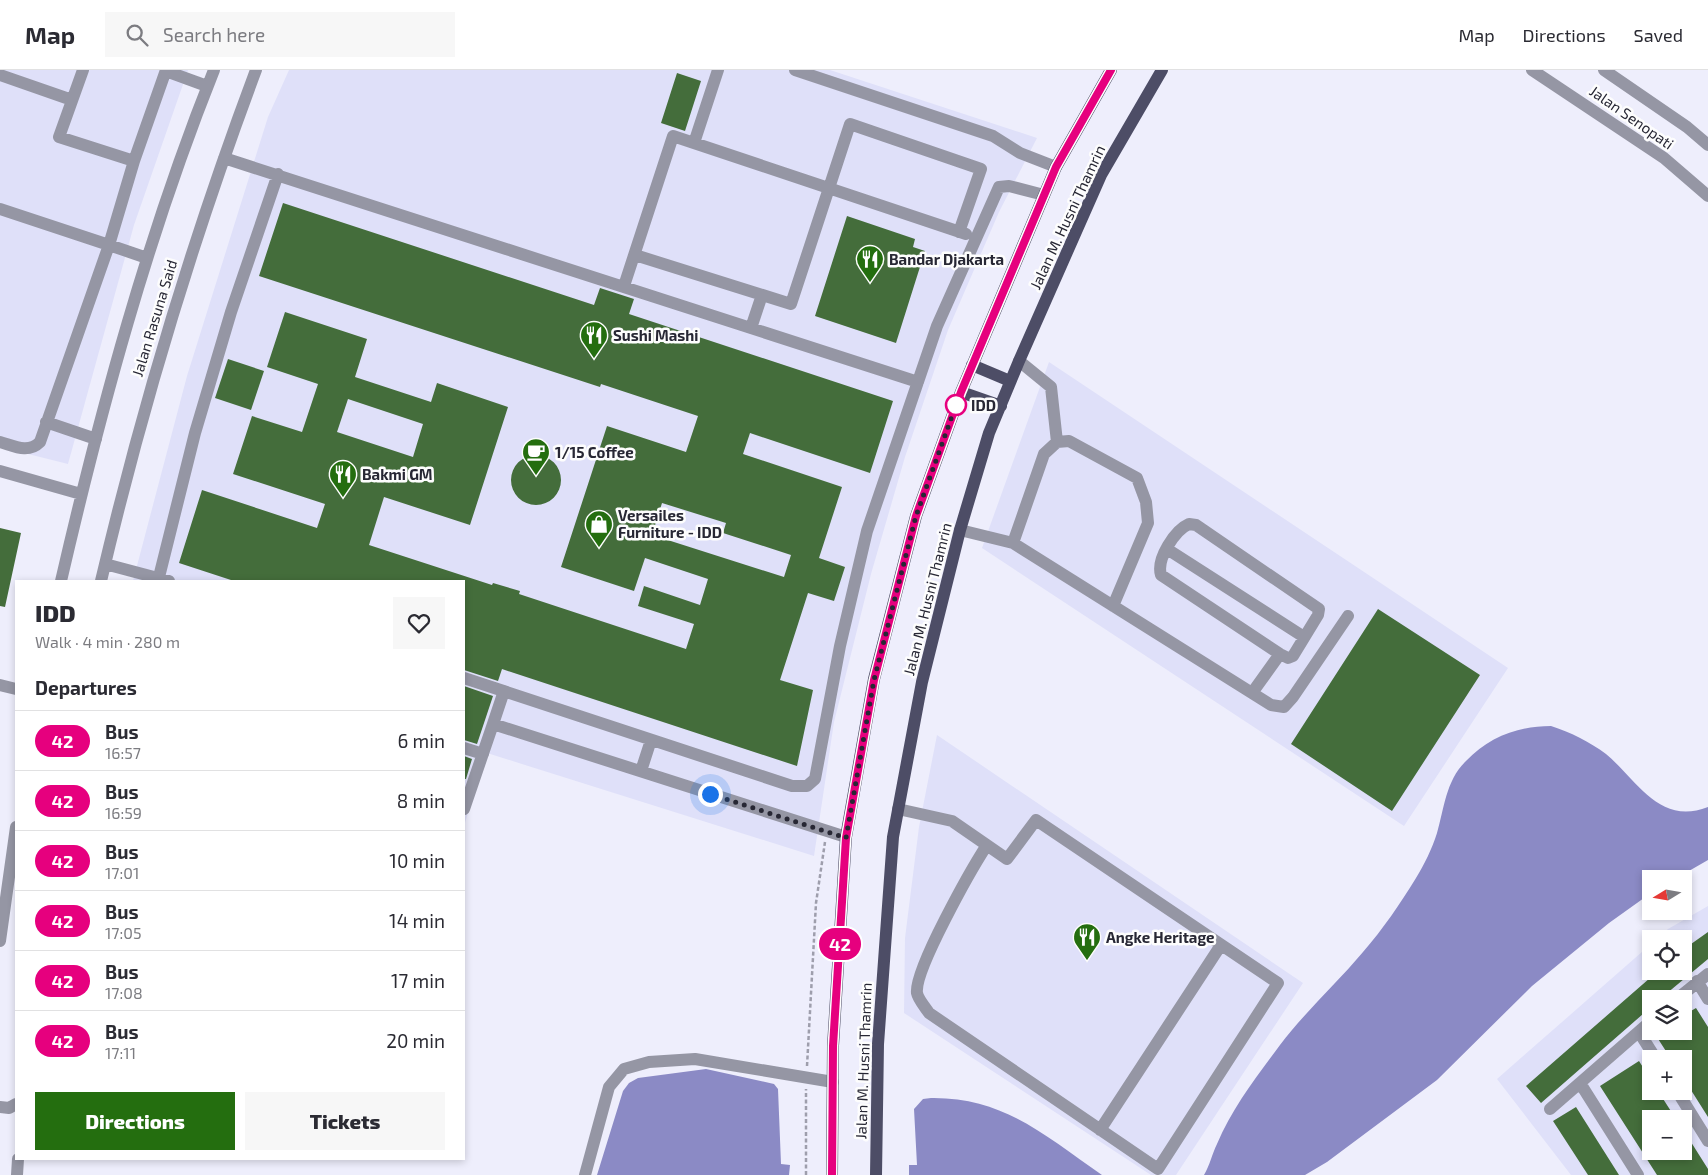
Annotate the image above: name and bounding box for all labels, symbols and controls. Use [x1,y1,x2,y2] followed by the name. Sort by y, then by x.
[105,12,455,57] search box
[25,20,75,49] text: Map
[123,21,151,49] icon: search
[163,23,265,46] text: Search here
[1458,24,1495,46] text: Map
[1523,24,1606,46] text: Directions
[1634,24,1683,46] text: Saved
[1587,81,1677,153] street label: Jalan Senopati
[1026,142,1108,292] street label: Jalan M. Husni Thamrin
[855,244,885,283] restaurant icon: Bandar Djakarta
[889,250,1004,268] place label: Bandar Djakarta
[128,257,180,379] street label: Jalan Rasuna Said
[579,320,609,359] restaurant icon: Sushi Mashi
[613,326,698,344] place label: Sushi Mashi
[945,394,967,416] marker: IDD
[971,396,996,414] place label: IDD
[521,437,551,476] cafe icon: 1/15 Coffee
[555,443,634,461] place label: 1/15 Coffee
[328,459,358,498] restaurant icon: Bakmi GM
[362,465,433,483] place label: Bakmi GM
[618,506,722,541] place label: Versailes Furniture - IDD
[584,509,614,548] shop icon: Versailes Furniture - IDD
[899,521,955,677] street label: Jalan M. Husni Thamrin
[393,597,445,649] button: heart
[35,598,76,627] text: IDD
[35,632,180,651] text: Walk · 4 min · 280 m
[35,676,137,699] text: Departures
[105,720,139,743] text: Bus
[397,729,445,752] text: 6 min
[52,730,73,752] text: 42
[105,743,141,762] text: 16:57
[105,780,139,803] text: Bus
[698,782,723,807] your location
[397,789,445,812] text: 8 min
[52,790,73,812] text: 42
[105,803,142,822] text: 16:59
[105,840,139,863] text: Bus
[389,849,445,872] text: 10 min
[52,850,73,872] text: 42
[105,863,139,882] text: 17:01
[1642,870,1692,920] north arrow
[1642,870,1692,1160] map controls
[105,900,139,923] text: Bus
[389,909,445,932] text: 14 min
[52,910,73,932] text: 42
[1072,922,1102,961] restaurant icon: Angke Heritage
[105,923,142,942] text: 17:05
[818,928,862,960] line badge: 42
[1106,928,1215,946] place label: Angke Heritage
[1642,930,1692,980] button: locate
[829,933,851,955] text: 42
[105,960,139,983] text: Bus
[391,969,445,992] text: 17 min
[52,970,73,992] text: 42
[851,982,875,1140] street label: Jalan M. Husni Thamrin
[105,983,143,1002] text: 17:08
[1642,990,1692,1040] button: layers
[105,1020,139,1043] text: Bus
[386,1029,445,1052] text: 20 min
[52,1030,73,1052] text: 42
[105,1043,136,1062] text: 17:11
[1642,1050,1692,1100] button: +
[35,1092,235,1150] button: Directions
[245,1092,445,1150] button: Tickets
[1642,1110,1692,1160] button: −

